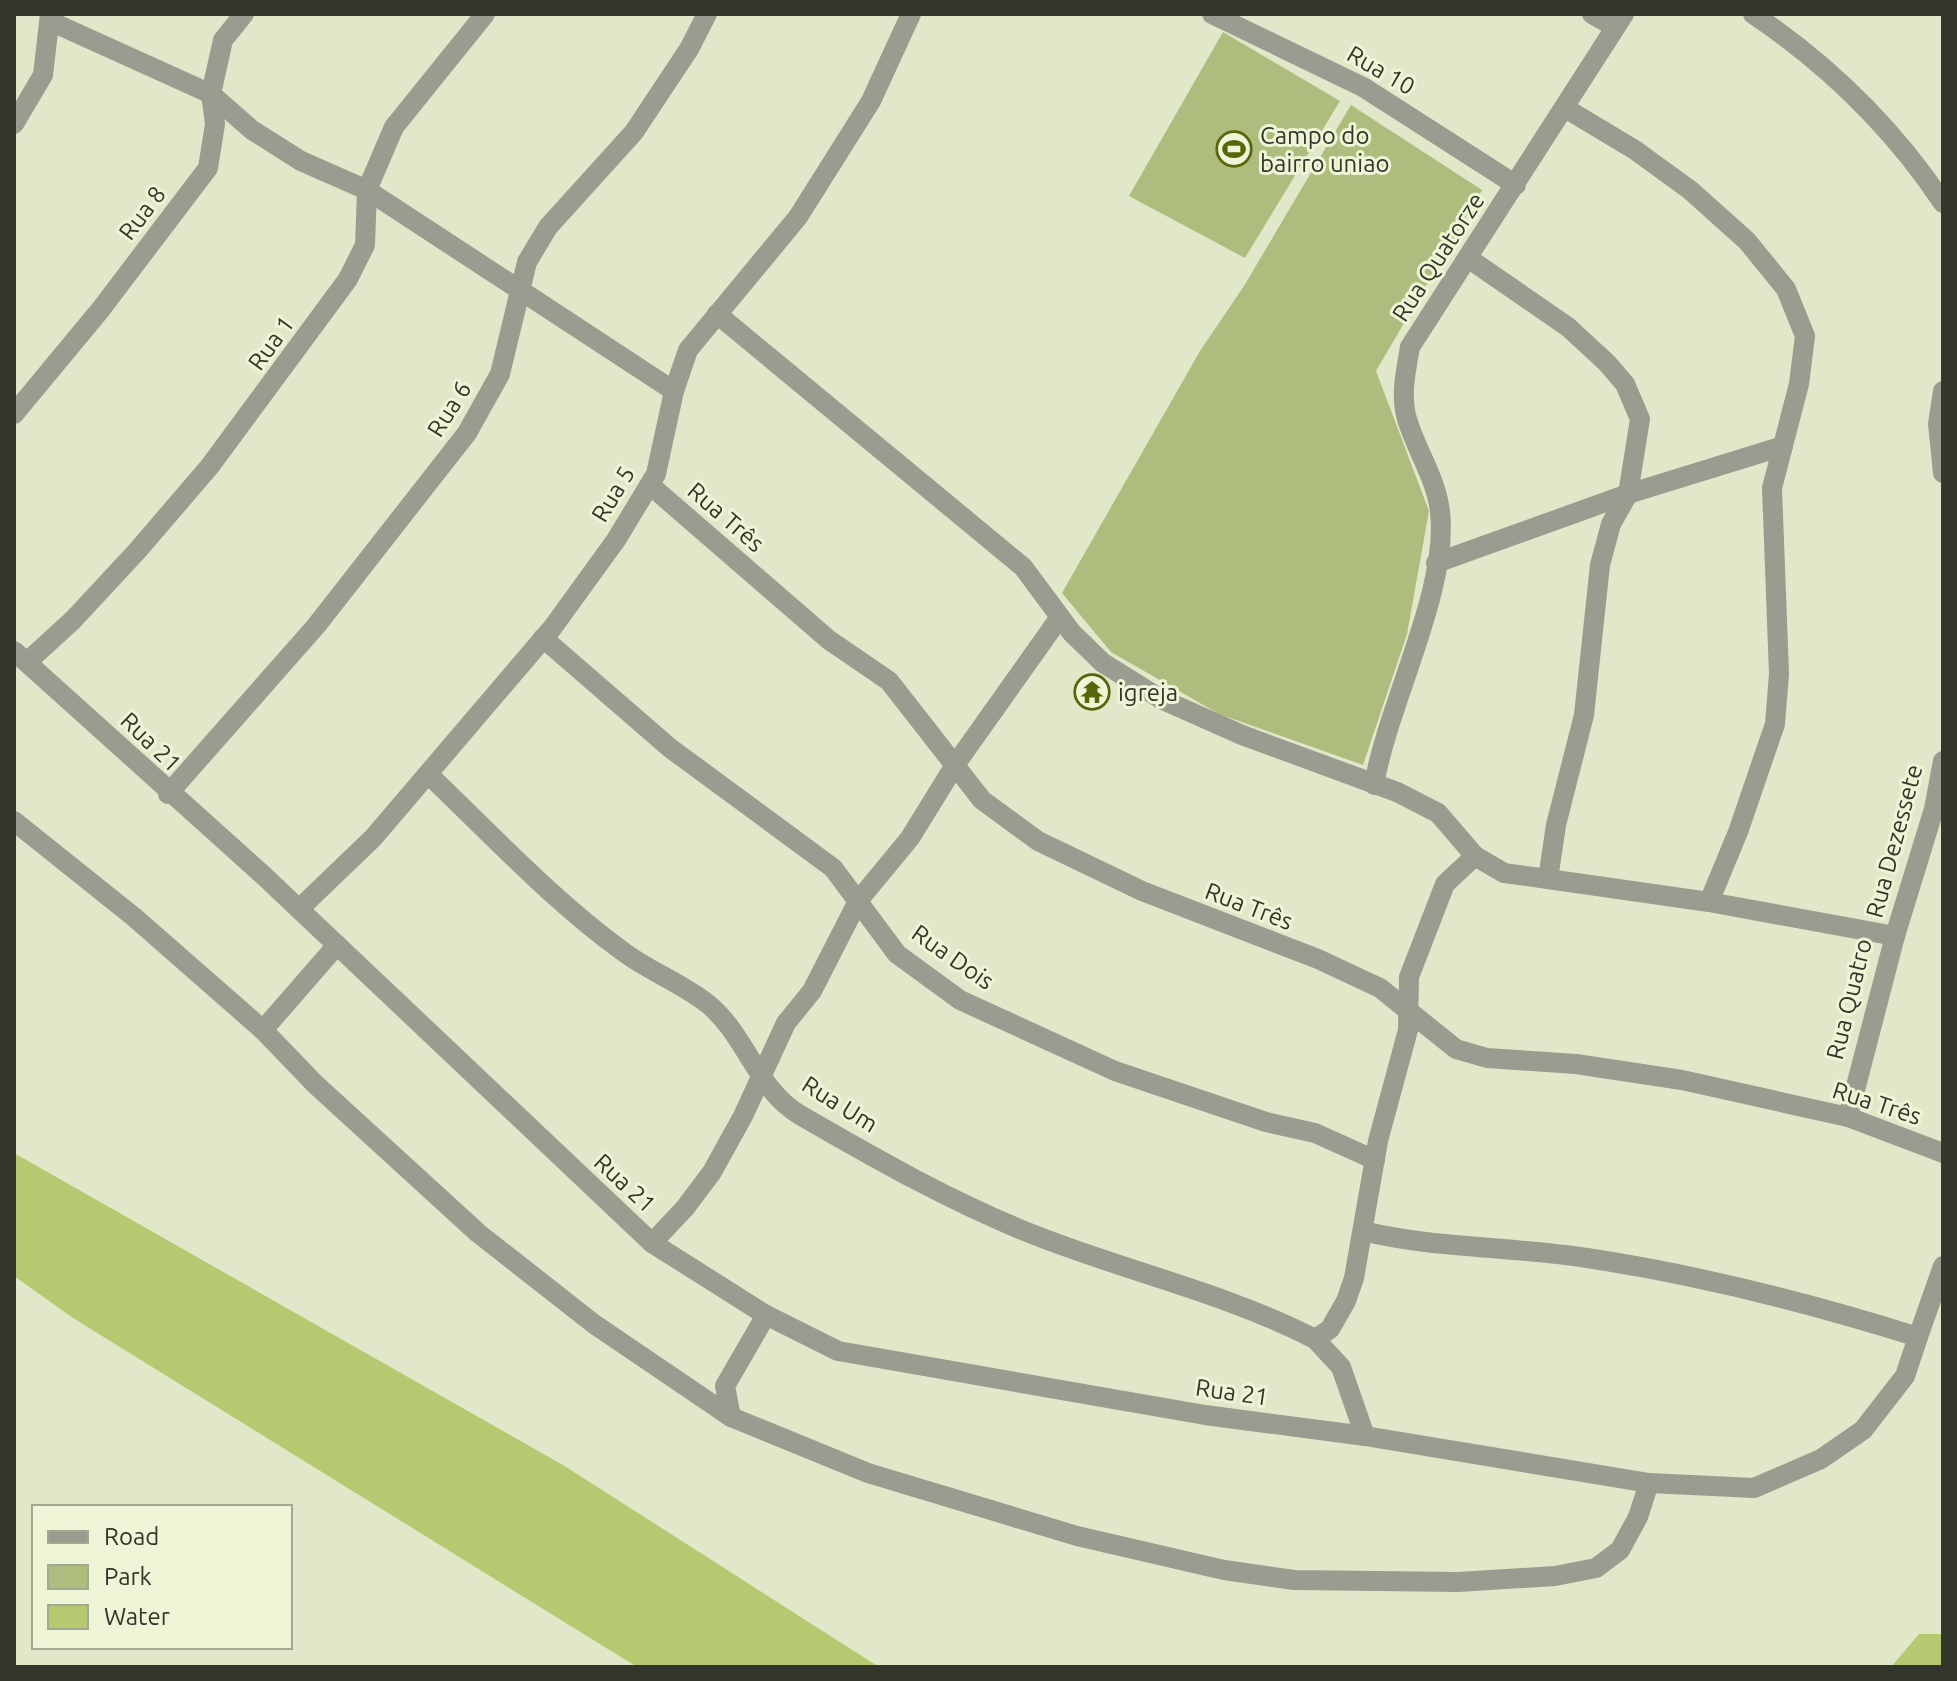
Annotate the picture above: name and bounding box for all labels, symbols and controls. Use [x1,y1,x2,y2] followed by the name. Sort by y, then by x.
[1342,40,1420,100] street label: Rua 10
[1260,122,1390,177] place label: Campo do bairro uniao
[1215,130,1253,168] sports icon: Campo do bairro uniao
[113,181,171,245] street label: Rua 8
[1386,188,1490,326] street label: Rua Quatorze
[242,311,300,375] street label: Rua 1
[422,376,476,442] street label: Rua 6
[586,461,640,527] street label: Rua 5
[683,477,769,557] street label: Rua Três
[1073,673,1111,711] temple icon: igreja
[1118,679,1178,706] place label: igreja
[115,707,187,777] street label: Rua 21
[1861,761,1927,921] street label: Rua Dezessete
[1201,877,1297,935] street label: Rua Três
[907,919,999,995] street label: Rua Dois
[1821,936,1877,1062] street label: Rua Quatro
[797,1070,883,1138] street label: Rua Um
[1829,1076,1925,1130] street label: Rua Três
[589,1148,661,1218] street label: Rua 21
[1194,1374,1270,1410] street label: Rua 21
[32,1505,292,1649] legend
[104,1523,159,1550] text: Road
[104,1563,152,1590] text: Park
[104,1603,170,1630] text: Water

